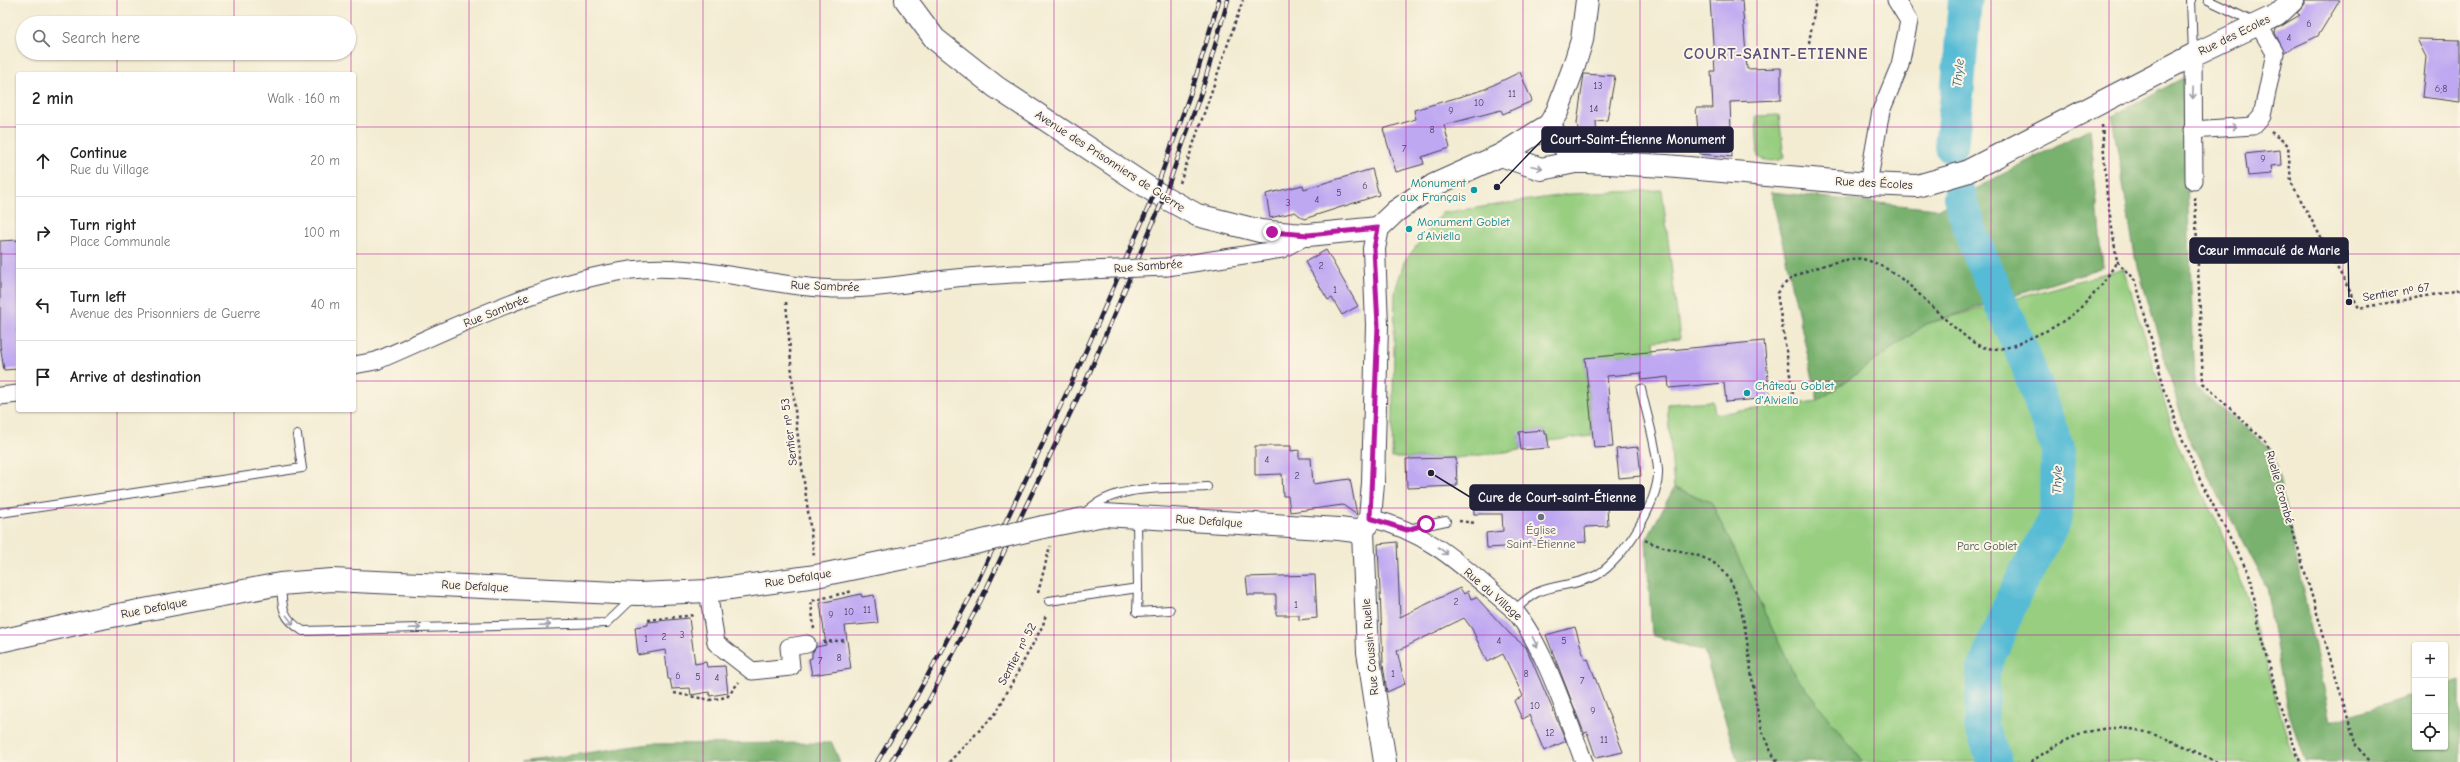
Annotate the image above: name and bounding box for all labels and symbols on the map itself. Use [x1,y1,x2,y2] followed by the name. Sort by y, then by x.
[2196,12,2272,58] street label: Rue des Ecoles
[2306,18,2312,30] house number: 6
[2287,32,2292,44] house number: 4
[1683,45,1869,63] district label: COURT-SAINT-ETIENNE
[1949,57,1967,88] water label: Thyle
[1593,80,1603,92] house number: 13
[2435,83,2447,95] house number: 6;8
[2189,86,2196,99] one-way arrow
[1508,88,1516,100] house number: 11
[1474,97,1484,109] house number: 10
[1590,103,1599,115] house number: 14
[1448,105,1454,117] house number: 9
[1033,107,1187,215] street label: Avenue des Prisonniers de Guerre
[1429,124,1435,136] house number: 8
[2224,124,2237,131] one-way arrow
[1542,127,1733,152] callout: Court-Saint-Étienne Monument
[1550,131,1726,147] text: Court-Saint-Étienne Monument
[1402,143,1407,155] house number: 7
[2260,153,2266,165] house number: 9
[1530,164,1543,172] one-way arrow
[1835,174,1913,192] street label: Rue des Écoles
[1400,176,1467,204] place label: Monument aux Français
[1362,180,1368,192] house number: 6
[1469,185,1479,195] marker: Monument aux Français
[1336,187,1342,199] house number: 5
[1315,194,1320,206] house number: 4
[1285,197,1291,209] house number: 3
[1417,215,1510,243] place label: Monument Goblet d’Alviella
[1263,223,1281,241] route end
[1404,224,1414,234] marker: Monument Goblet d’Alviella
[2190,238,2348,263] callout: Cœur immaculé de Marie
[2198,243,2341,258] text: Cœur immaculé de Marie
[1113,257,1183,275] street label: Rue Sambrée
[1318,260,1324,272] house number: 2
[790,278,860,294] street label: Rue Sambrée
[2362,280,2431,304] street label: Sentier nᵒ 67
[1333,284,1337,296] house number: 1
[461,292,531,330] street label: Rue Sambrée
[1755,379,1834,407] place label: Château Goblet d'Alviella
[1742,388,1752,398] marker: Château Goblet d'Alviella
[778,397,800,467] street label: Sentier nᵒ 53
[2263,449,2297,525] street label: Ruelle Crombé
[1265,454,1270,466] house number: 4
[2049,465,2065,495] water label: Thyle
[1294,470,1300,482] house number: 2
[1470,485,1644,510] callout: Cure de Court-saint-Étienne
[1478,489,1637,505] text: Cure de Court-saint-Étienne
[1175,512,1243,530] street label: Rue Defalque
[1536,512,1546,522] marker: Église Saint-Étienne
[1417,515,1435,533] route start
[1506,523,1576,551] place label: Église Saint-Étienne
[1957,539,2018,553] park label: Parc Goblet
[1438,547,1449,556] one-way arrow
[1461,565,1525,623] street label: Rue du Village
[764,566,832,590] street label: Rue Defalque
[441,577,509,595] street label: Rue Defalque
[120,595,188,621] street label: Rue Defalque
[1453,596,1459,608] house number: 2
[1359,598,1381,696] street label: Rue Coussin Ruelle
[1294,599,1298,611] house number: 1
[863,604,871,616] house number: 11
[844,606,854,618] house number: 10
[828,609,834,621] house number: 9
[286,614,294,625] one-way arrow
[538,621,551,628] one-way arrow
[995,621,1039,687] street label: Sentier nᵒ 52
[408,624,421,632] one-way arrow
[679,629,685,641] house number: 3
[661,631,667,643] house number: 2
[644,633,648,645] house number: 1
[1497,635,1502,647] house number: 4
[1531,635,1539,647] one-way arrow
[1561,635,1567,647] house number: 5
[836,652,842,664] house number: 8
[818,655,823,667] house number: 7
[1391,668,1395,680] house number: 1
[1523,668,1529,680] house number: 8
[675,670,681,682] house number: 6
[695,671,701,683] house number: 5
[715,672,720,684] house number: 4
[1580,675,1585,687] house number: 7
[1530,700,1540,712] house number: 10
[1590,705,1596,717] house number: 9
[1545,727,1555,739] house number: 12
[1600,734,1608,746] house number: 11

